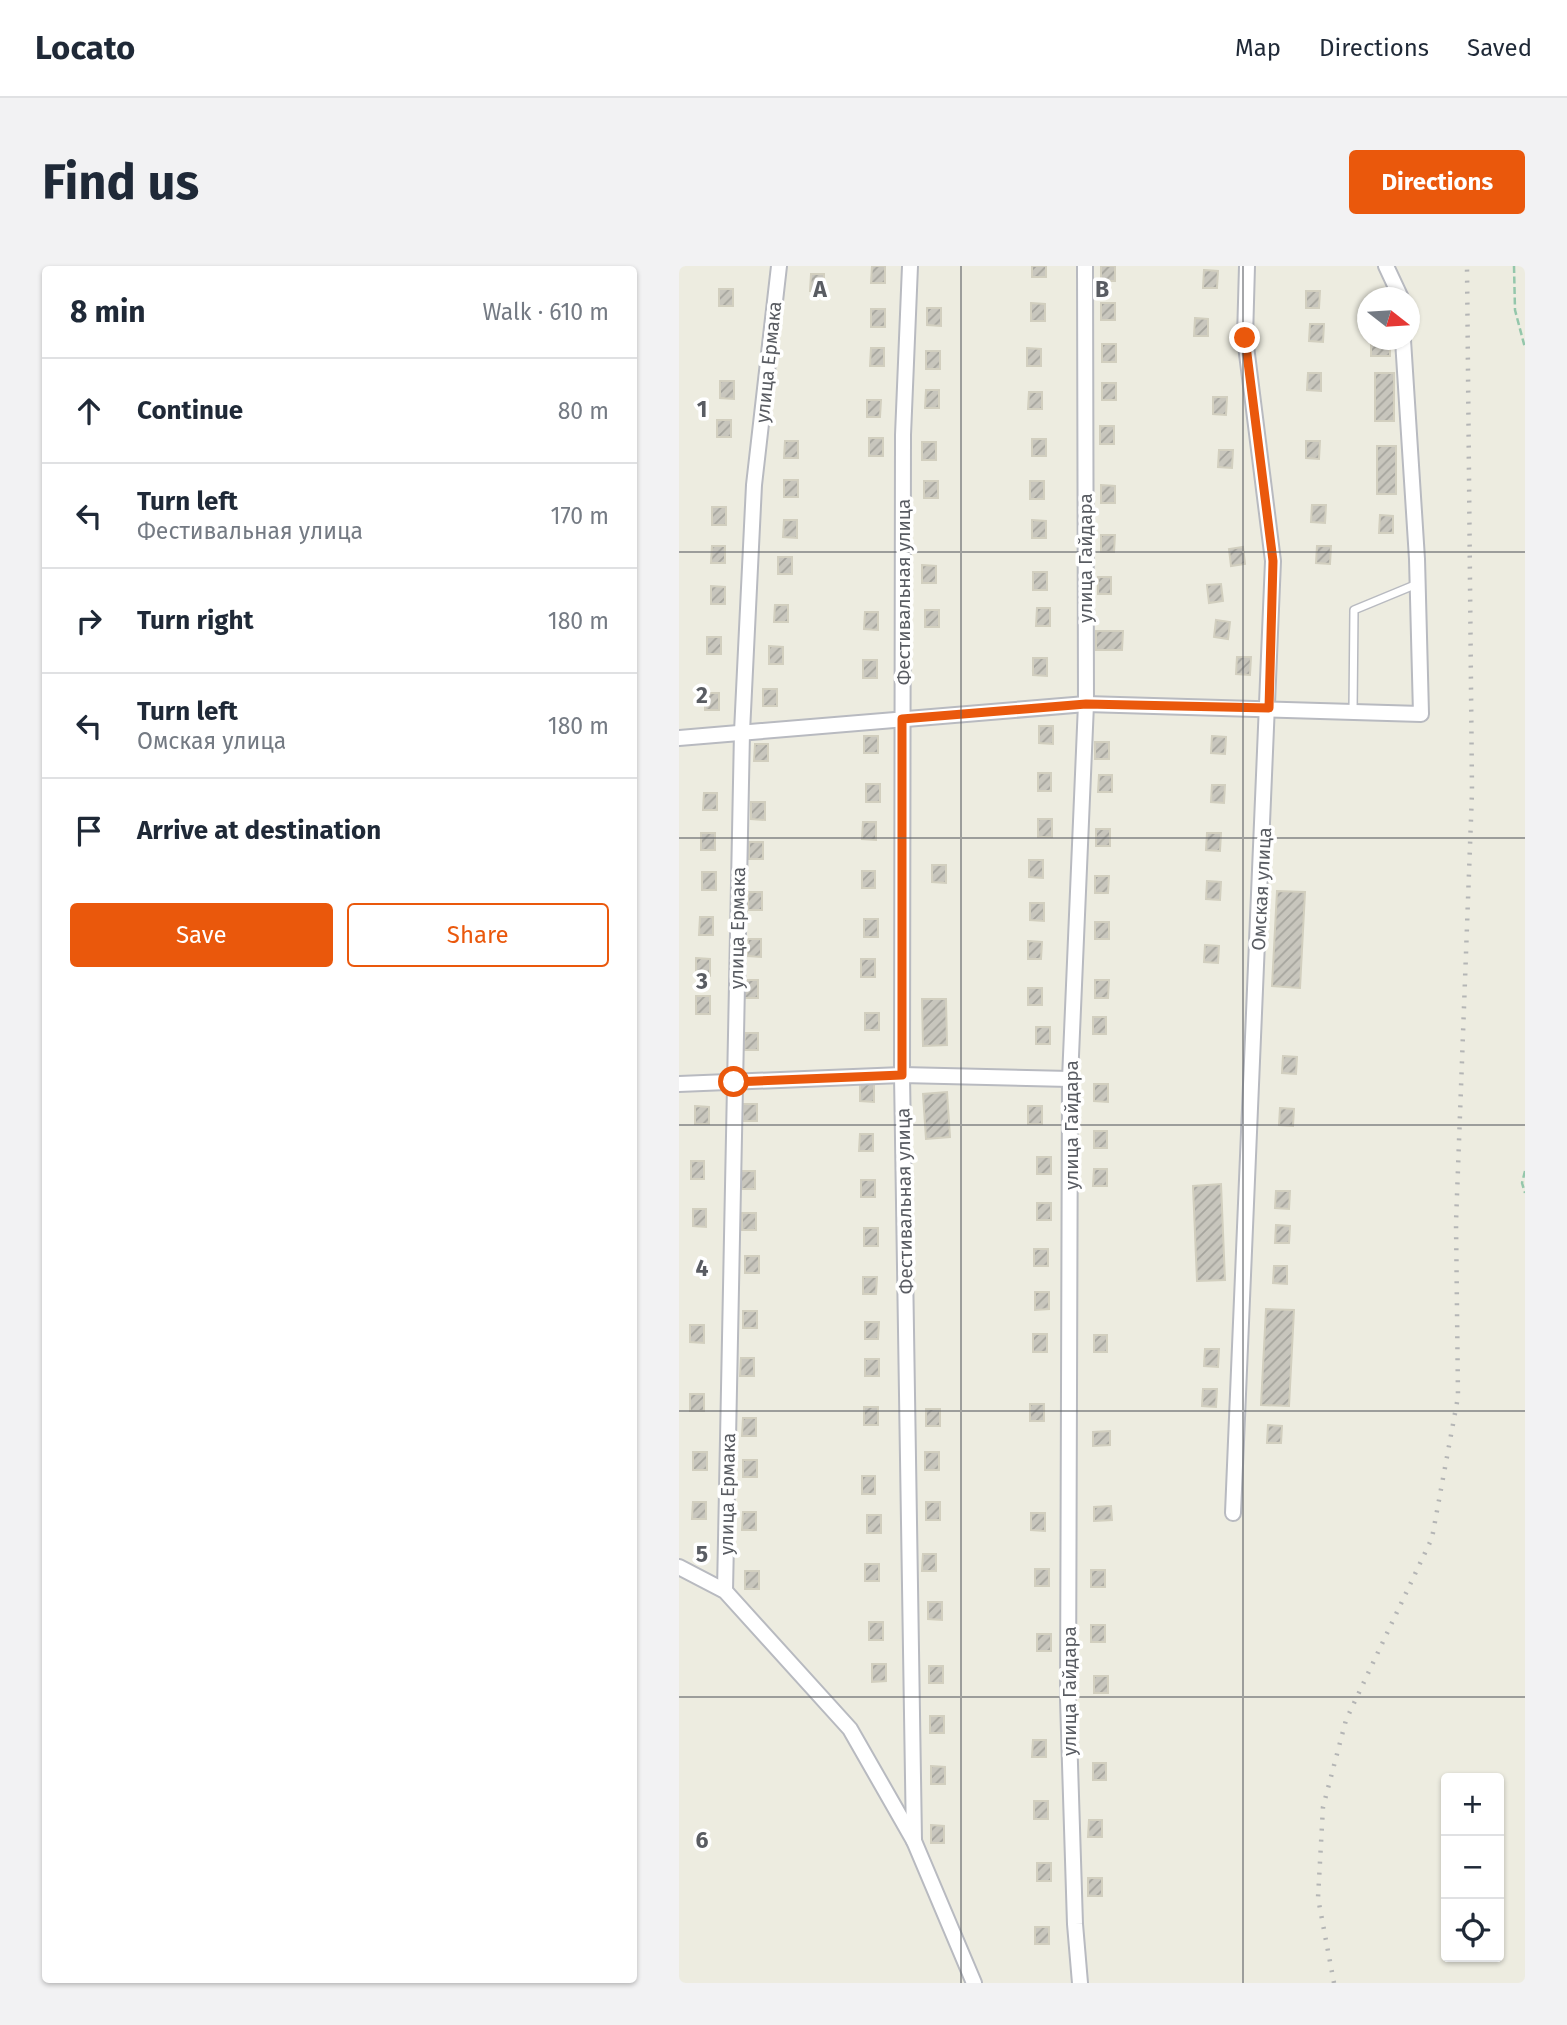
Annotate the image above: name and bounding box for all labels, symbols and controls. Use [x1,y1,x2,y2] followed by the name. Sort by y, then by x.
[35,28,135,68] text: Locato
[1235,34,1281,62] text: Map
[1319,34,1429,62] text: Directions
[1467,34,1532,62] text: Saved
[1349,150,1525,214] button: Directions
[42,153,199,212] text: Find us
[812,275,827,303] text: A
[1095,275,1109,303] text: B
[1357,287,1420,350] north arrow
[70,294,146,330] text: 8 min
[482,298,609,326] text: Walk · 610 m
[751,300,786,424] street label: улица Ермака
[1229,322,1260,353] route end
[70,392,108,430] icon: ahead
[137,395,243,426] text: Continue
[697,395,707,423] text: 1
[558,397,609,425] text: 80 m
[137,486,238,517] text: Turn left
[1074,493,1097,623] street label: улица Гайдара
[70,497,108,535] icon: left
[892,499,915,685] street label: Фестивальная улица
[550,502,609,530] text: 170 m
[137,517,363,545] text: Фестивальная улица
[70,602,108,640] icon: right
[137,605,254,636] text: Turn right
[548,607,609,635] text: 180 m
[696,681,708,709] text: 2
[137,696,238,727] text: Turn left
[70,707,108,745] icon: left
[548,712,609,740] text: 180 m
[137,727,286,755] text: Омская улица
[70,812,108,850] icon: arrive
[137,815,381,846] text: Arrive at destination
[1247,827,1276,951] street label: Омская улица
[725,867,750,989] street label: улица Ермака
[70,903,333,967] button: Save
[347,903,609,967] button: Share
[695,967,708,995] text: 3
[1060,1060,1083,1190] street label: улица Гайдара
[718,1066,749,1097] route start
[891,1107,918,1294] street label: Фестивальная улица
[696,1254,709,1282] text: 4
[715,1433,740,1555] street label: улица Ермака
[696,1540,708,1568] text: 5
[1058,1626,1081,1756] street label: улица Гайдара
[1441,1773,1504,1962] map controls
[1441,1773,1504,1836] button: +
[696,1826,709,1854] text: 6
[1441,1836,1504,1899] button: −
[1441,1899,1504,1962] button: locate

